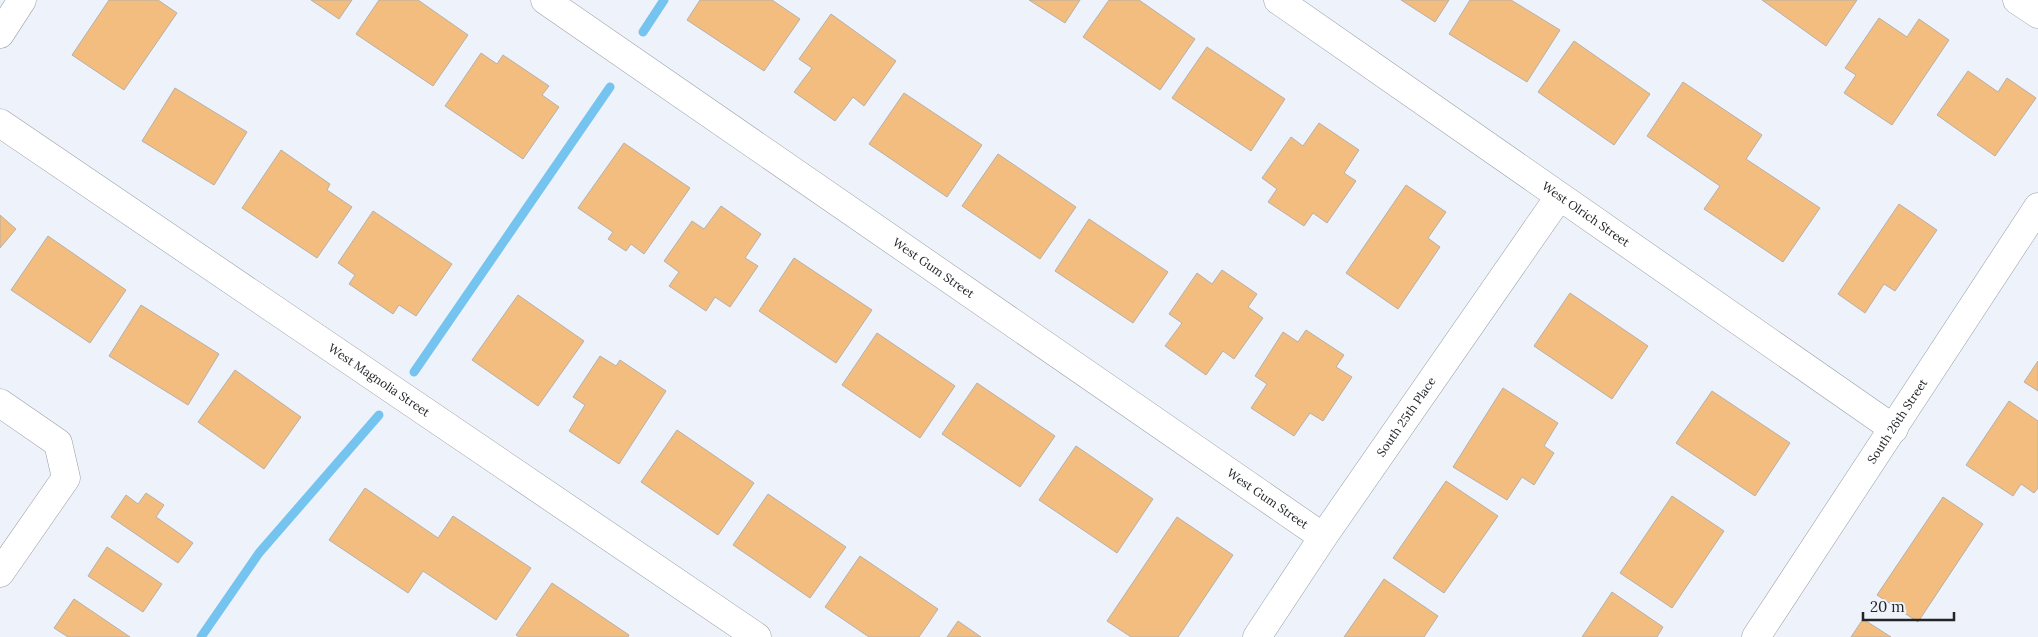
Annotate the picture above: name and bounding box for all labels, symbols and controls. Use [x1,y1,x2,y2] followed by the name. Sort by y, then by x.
[1539,178,1633,250] street label: West Olrich Street
[890,234,978,301] street label: West Gum Street
[325,340,433,420] street label: West Magnolia Street
[1373,374,1439,459] street label: South 25th Place
[1864,375,1931,466] street label: South 26th Street
[1224,465,1312,532] street label: West Gum Street
[1863,590,1954,622] scale bar
[1870,597,1905,616] text: 20 m

